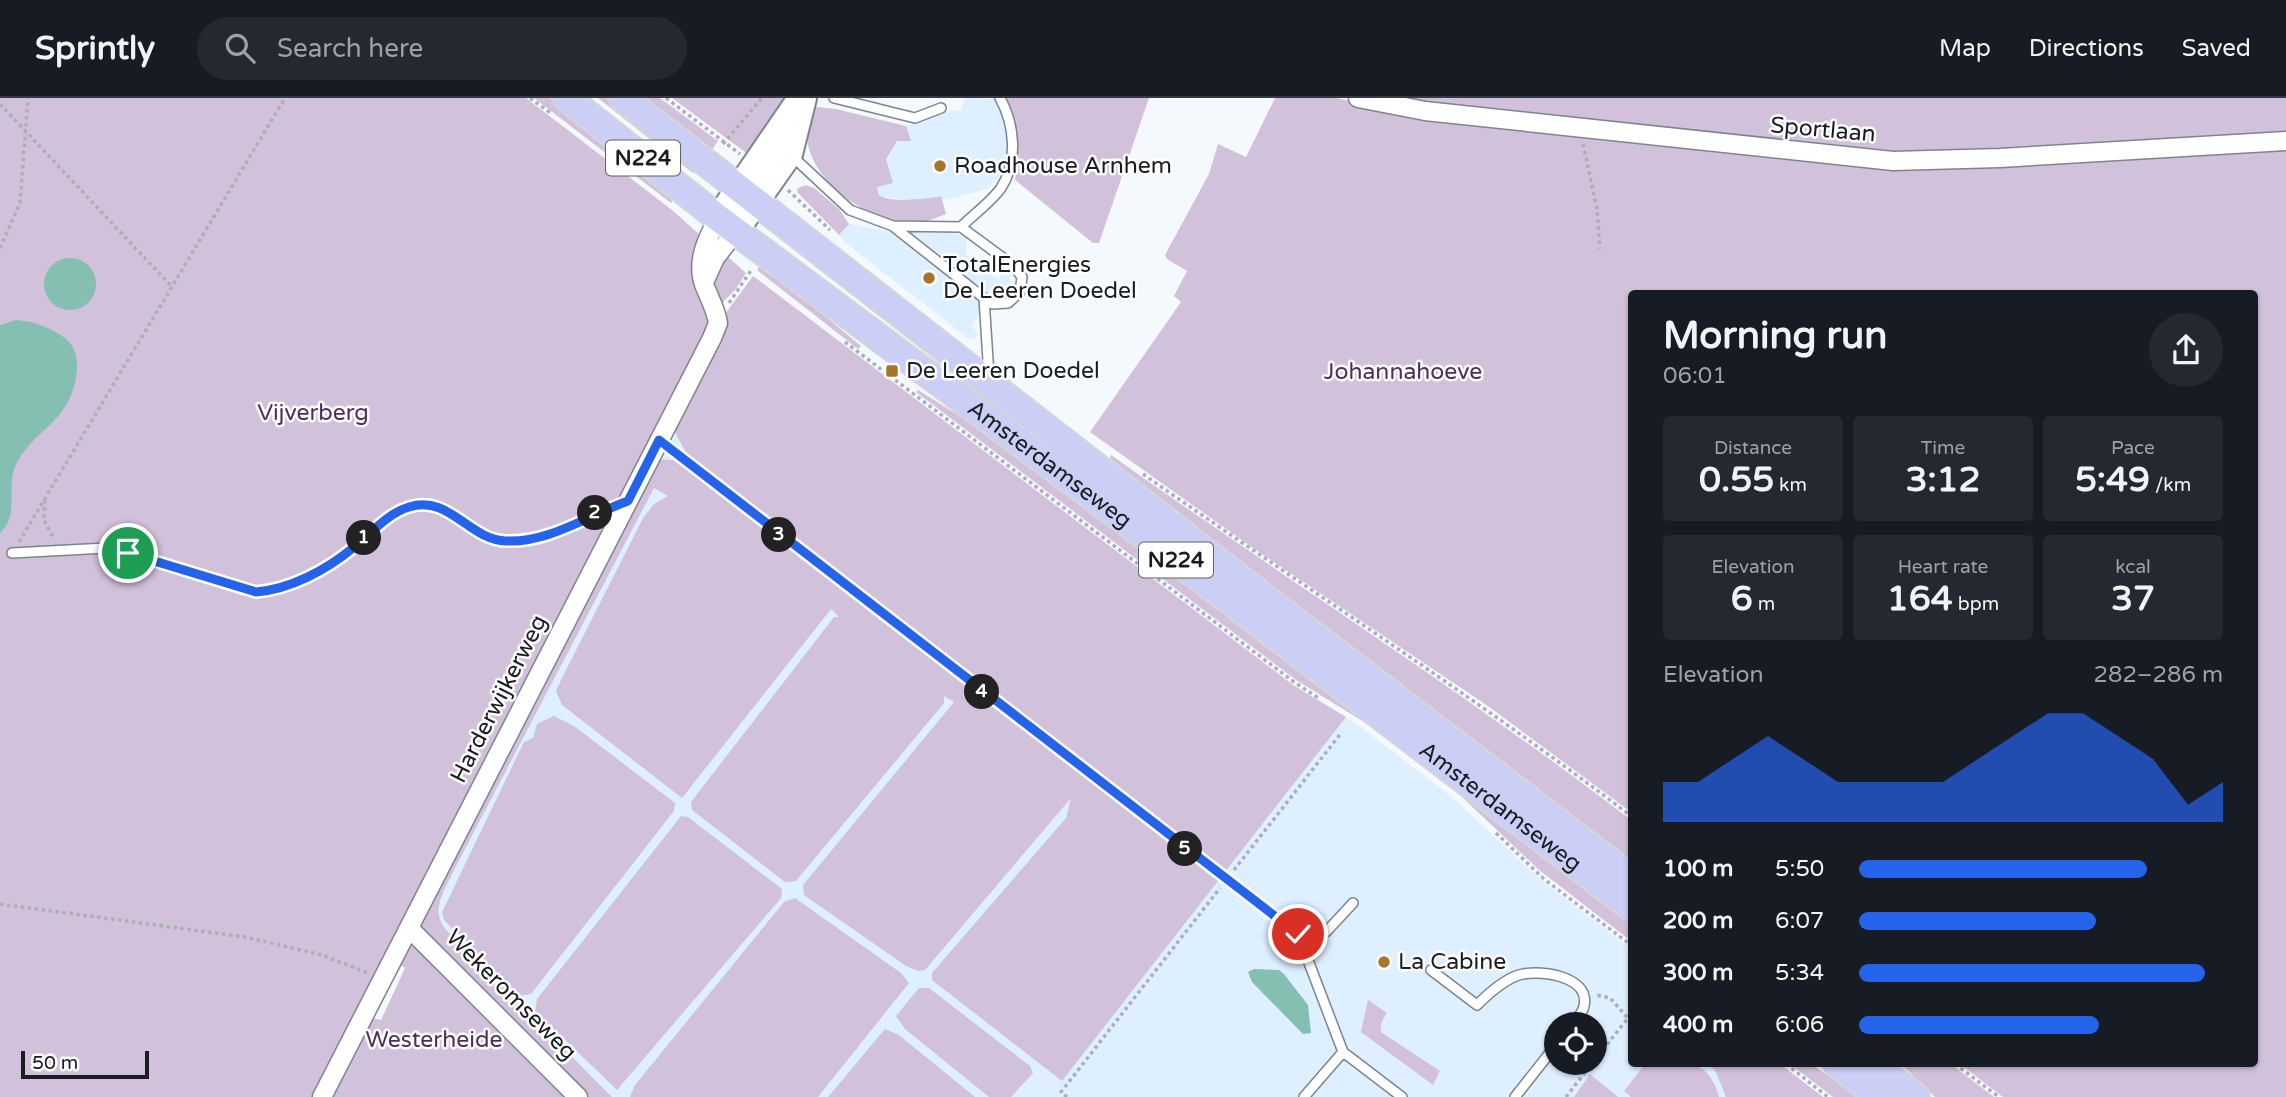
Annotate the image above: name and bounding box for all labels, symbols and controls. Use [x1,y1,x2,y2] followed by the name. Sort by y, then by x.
[197,17,687,80] search box
[35,29,155,68] text: Sprintly
[221,29,259,67] icon: search
[277,33,423,64] text: Search here
[1939,34,1991,63] text: Map
[2029,34,2144,63] text: Directions
[2182,34,2251,63] text: Saved
[1769,111,1877,149] street label: Sportlaan
[606,140,680,176] road number: N224
[954,152,1172,180] place label: Roadhouse Arnhem
[932,158,948,174] marker: Roadhouse Arnhem
[943,251,1137,305] place label: TotalEnergies De Leeren Doedel
[921,270,937,286] marker: TotalEnergies De Leeren Doedel
[1663,313,1887,359] text: Morning run
[2149,313,2223,387] button: share
[906,357,1100,385] place label: De Leeren Doedel
[1324,358,1482,386] park label: Johannahoeve
[1663,362,1727,390] text: 06:01
[884,363,900,379] marker: De Leeren Doedel
[962,394,1137,535] street label: Amsterdamseweg
[257,399,369,427] park label: Vijverberg
[1714,437,1792,459] text: Distance
[1921,437,1965,459] text: Time
[2111,437,2155,459] text: Pace
[1699,459,1774,501] text: 0.55
[1905,459,1981,501] text: 3:12
[2075,459,2150,501] text: 5:49
[1774,474,1807,496] text: km
[2150,474,2191,496] text: /km
[578,496,612,530] pin: 2
[589,501,600,523] text: 2
[762,518,796,552] pin: 3
[346,520,382,556] pin: 1
[98,523,158,583] pin
[773,523,784,545] text: 3
[358,526,369,548] text: 1
[109,534,147,572] icon: arrive
[1139,542,1213,578] road number: N224
[1711,556,1795,578] text: Elevation
[1898,556,1988,578] text: Heart rate
[2115,556,2151,578] text: kcal
[1731,578,1753,620] text: 6
[1887,578,1953,620] text: 164
[2111,578,2155,620] text: 37
[1753,593,1775,615] text: m
[1953,593,1999,615] text: bpm
[445,610,553,788] street label: Harderwijkerweg
[1663,661,1764,689] text: Elevation
[2094,661,2223,689] text: 282–286 m
[964,674,1000,710] pin: 4
[976,680,987,702] text: 4
[1413,736,1587,878] street label: Amsterdamseweg
[1168,832,1202,866] pin: 5
[1179,837,1190,859] text: 5
[1663,855,1733,883] text: 100 m
[1775,855,1824,883] text: 5:50
[1268,904,1328,964] pin
[1663,907,1733,935] text: 200 m
[1775,907,1824,935] text: 6:07
[1279,915,1317,953] icon: check
[440,924,582,1066] street label: Wekeromseweg
[1398,948,1506,976] place label: La Cabine
[1376,954,1392,970] marker: La Cabine
[1663,959,1733,987] text: 300 m
[1775,959,1824,987] text: 5:34
[1663,1011,1733,1039] text: 400 m
[1775,1011,1824,1039] text: 6:06
[1544,1012,1607,1075] map controls
[1544,1012,1607,1075] button: locate
[366,1026,502,1054] park label: Westerheide
[21,1048,149,1080] scale bar
[32,1052,78,1074] text: 50 m

